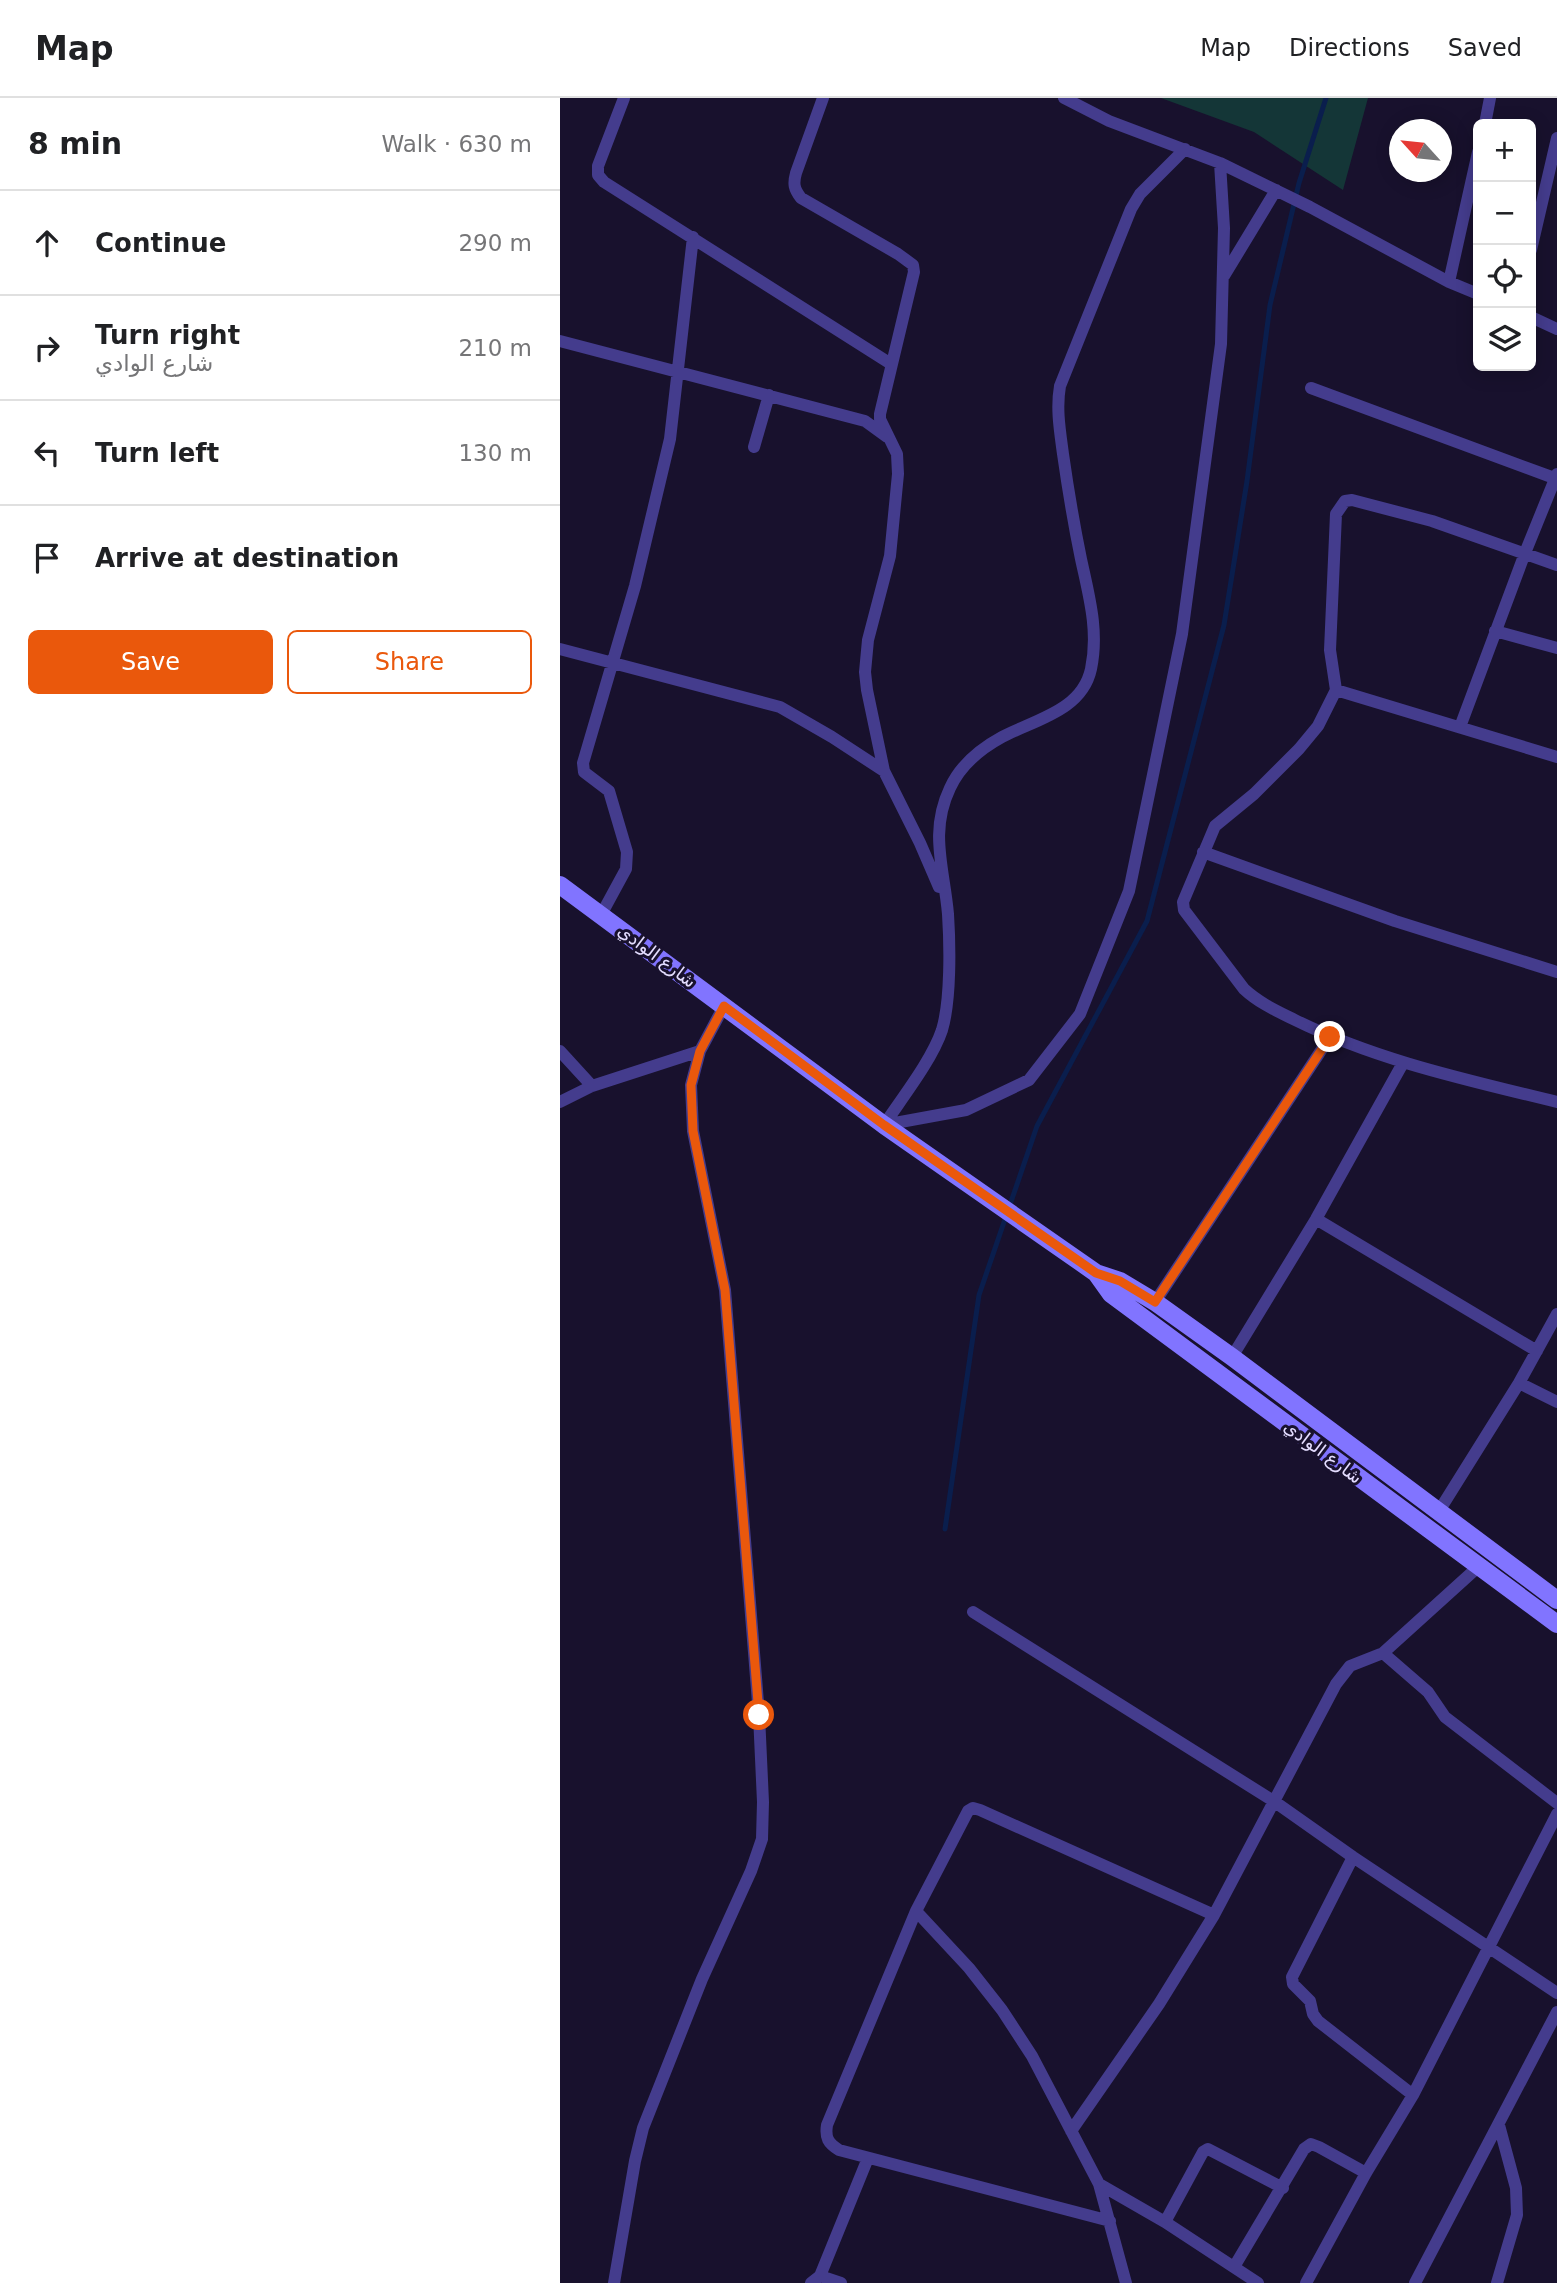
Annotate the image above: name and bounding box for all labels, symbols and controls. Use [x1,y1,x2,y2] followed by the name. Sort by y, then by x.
[35,29,114,68] text: Map
[1200,34,1251,62] text: Map
[1289,34,1410,62] text: Directions
[1448,34,1522,62] text: Saved
[1389,119,1452,182] north arrow
[1473,119,1536,371] map controls
[1473,119,1536,182] button: +
[28,126,122,161] text: 8 min
[381,131,532,157] text: Walk · 630 m
[1473,182,1536,245] button: −
[28,224,66,262] icon: ahead
[95,228,226,258] text: Continue
[458,230,532,256] text: 290 m
[1473,245,1536,308] button: locate
[1473,308,1536,371] button: layers
[95,320,240,350] text: Turn right
[28,329,66,367] icon: right
[458,335,532,361] text: 210 m
[95,350,213,376] text: شارع الوادي
[28,434,66,472] icon: left
[95,438,219,468] text: Turn left
[458,440,532,466] text: 130 m
[28,539,66,577] icon: arrive
[95,543,399,573] text: Arrive at destination
[28,630,273,694] button: Save
[287,630,532,694] button: Share
[613,919,701,993] street label: شارع الوادي
[1314,1021,1345,1052] route end
[1279,1415,1367,1489] street label: شارع الوادي
[743,1699,774,1730] route start

